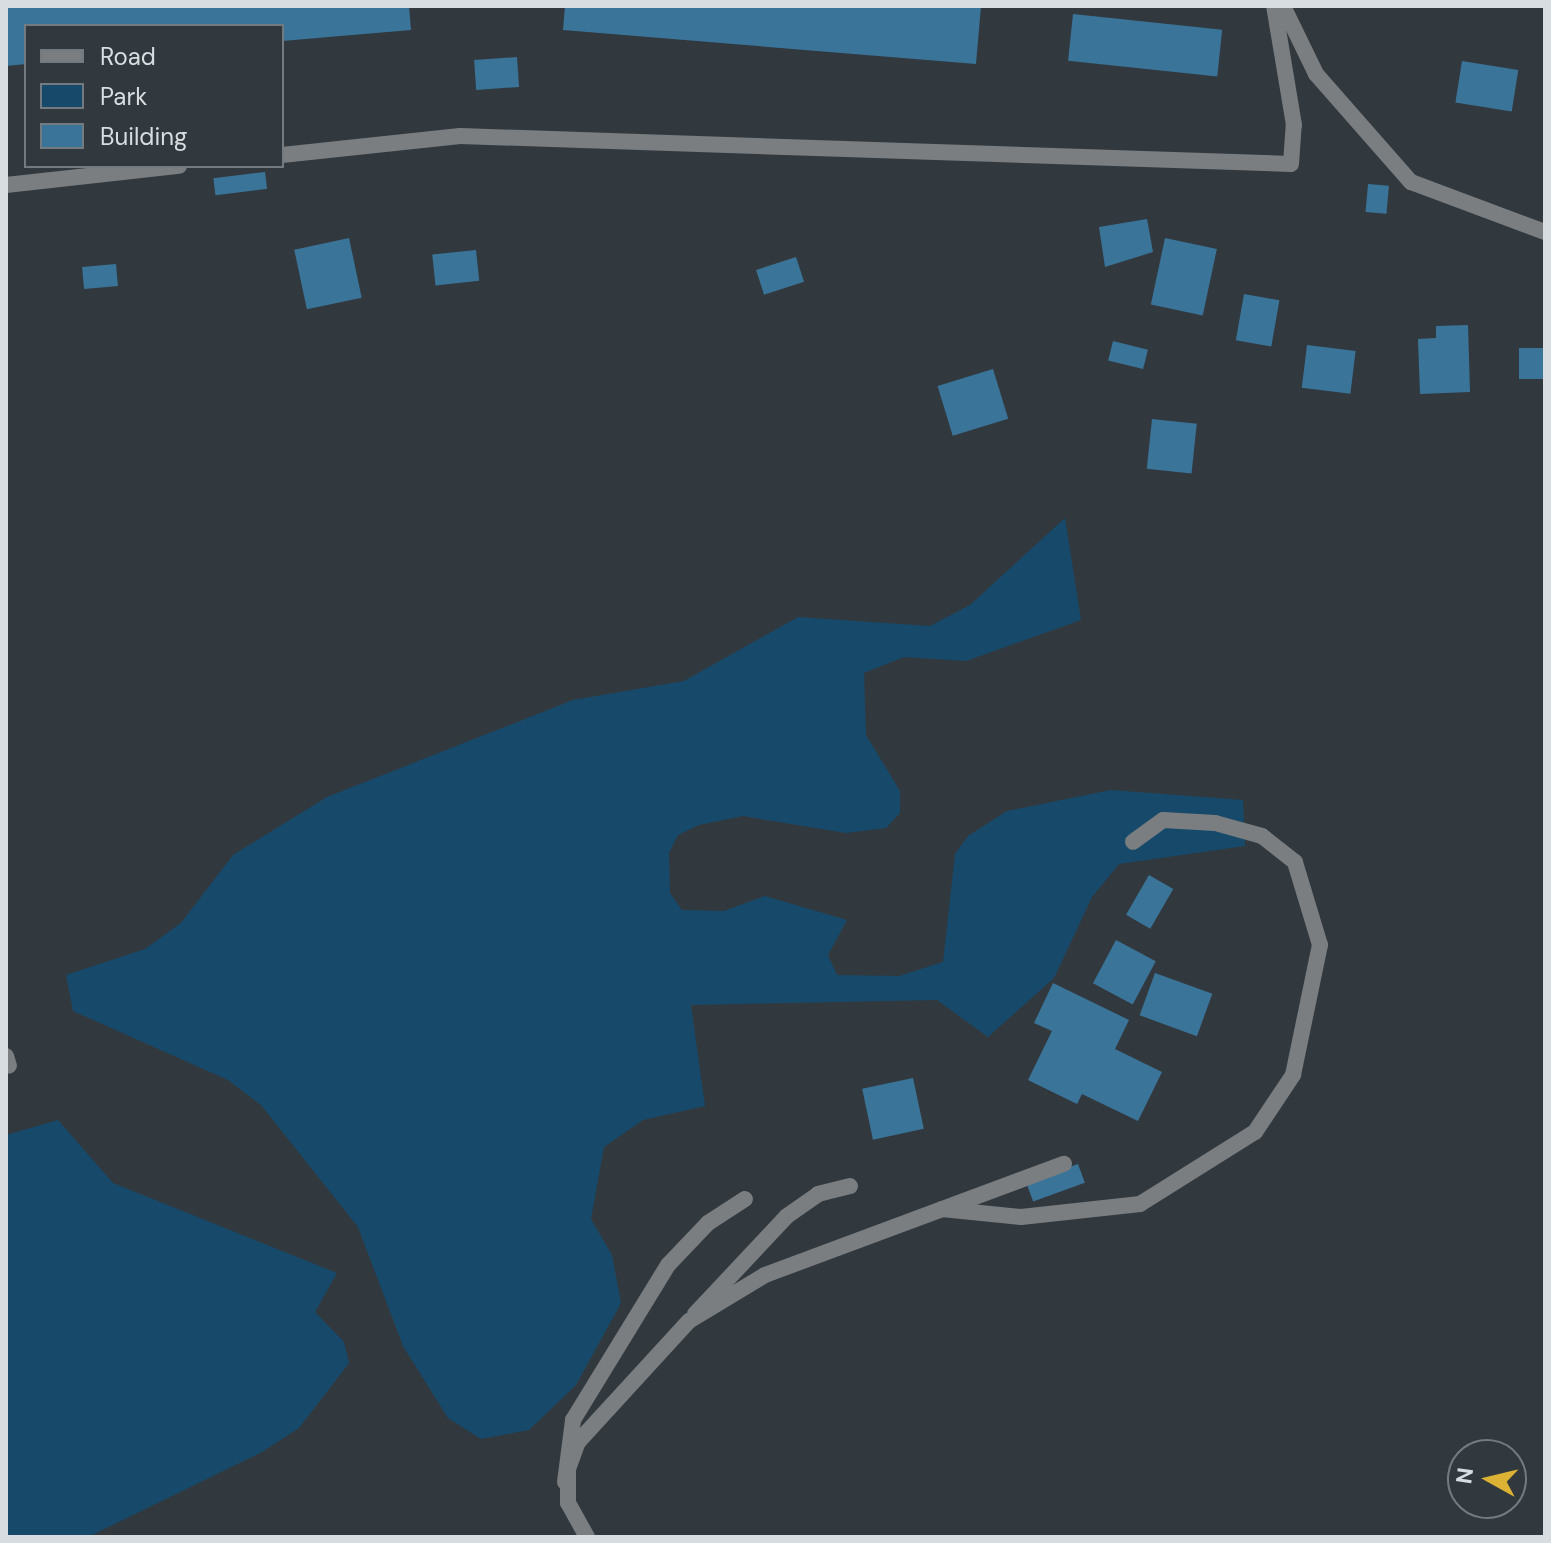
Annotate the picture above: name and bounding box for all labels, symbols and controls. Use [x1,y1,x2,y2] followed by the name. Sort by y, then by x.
[24,24,284,168] legend
[100,41,156,72] text: Road
[100,81,147,112] text: Park
[100,121,187,152] text: Building
[1447,1439,1527,1519] north arrow
[1449,1466,1480,1486] text: N

